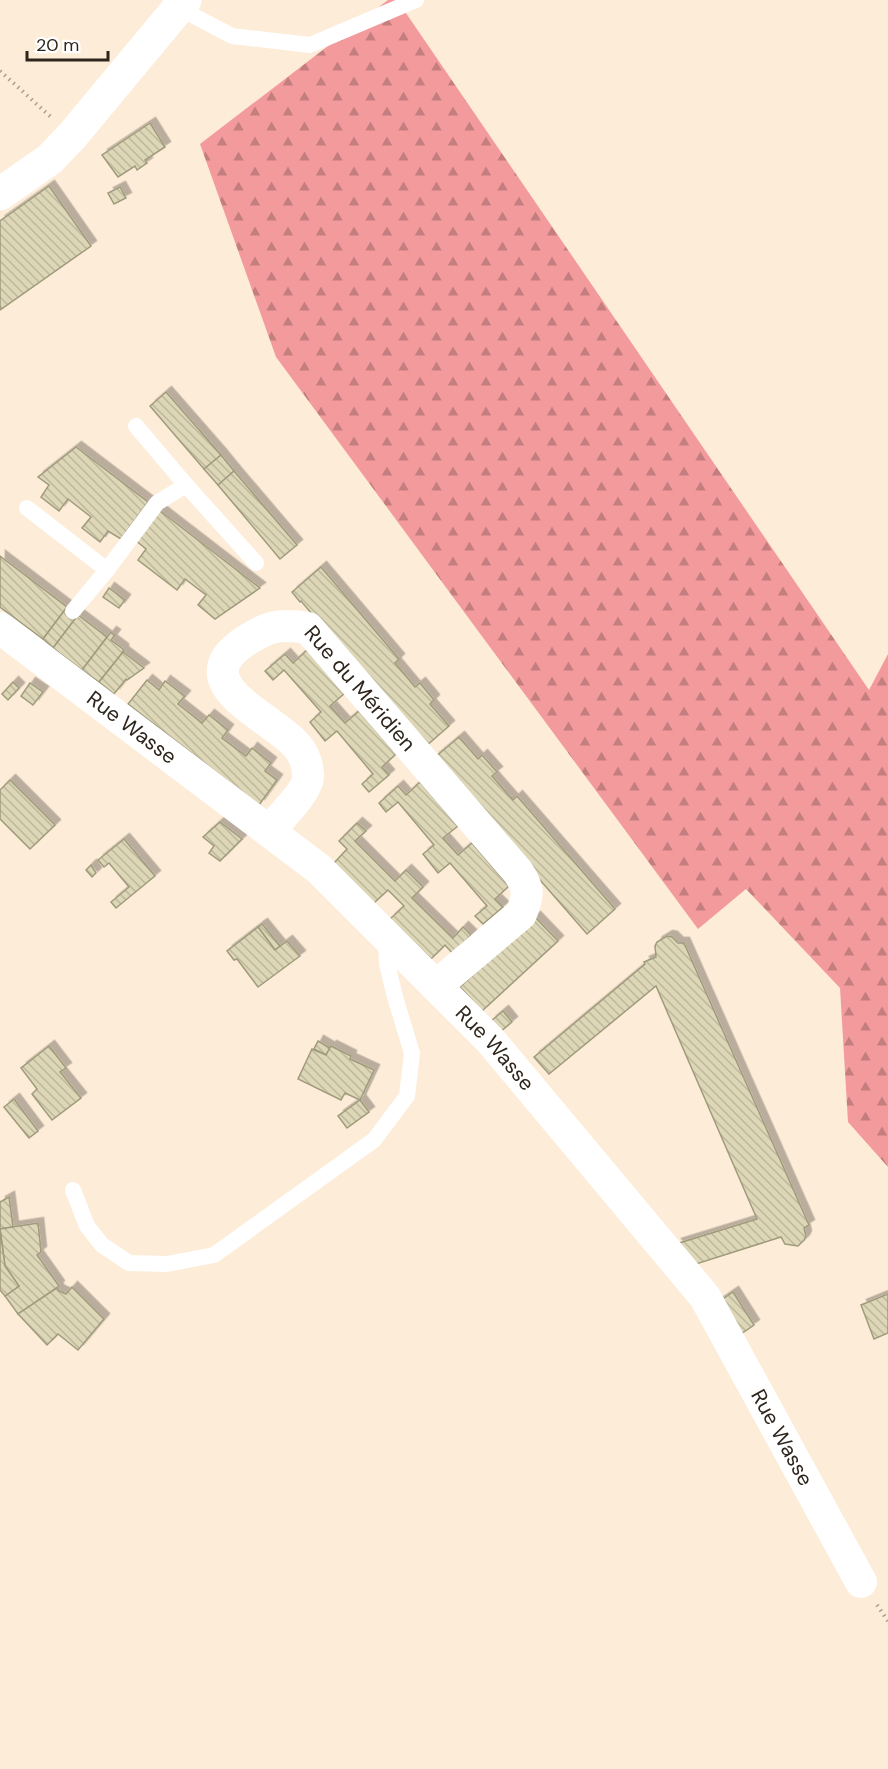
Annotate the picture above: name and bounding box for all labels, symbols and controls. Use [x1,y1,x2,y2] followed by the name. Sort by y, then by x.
[27,24,108,62] scale bar
[36,33,79,57] text: 20 m
[298,620,422,757] street label: Rue du Méridien
[81,684,182,771] street label: Rue Wasse
[449,999,541,1097] street label: Rue Wasse
[744,1384,820,1491] street label: Rue Wasse

